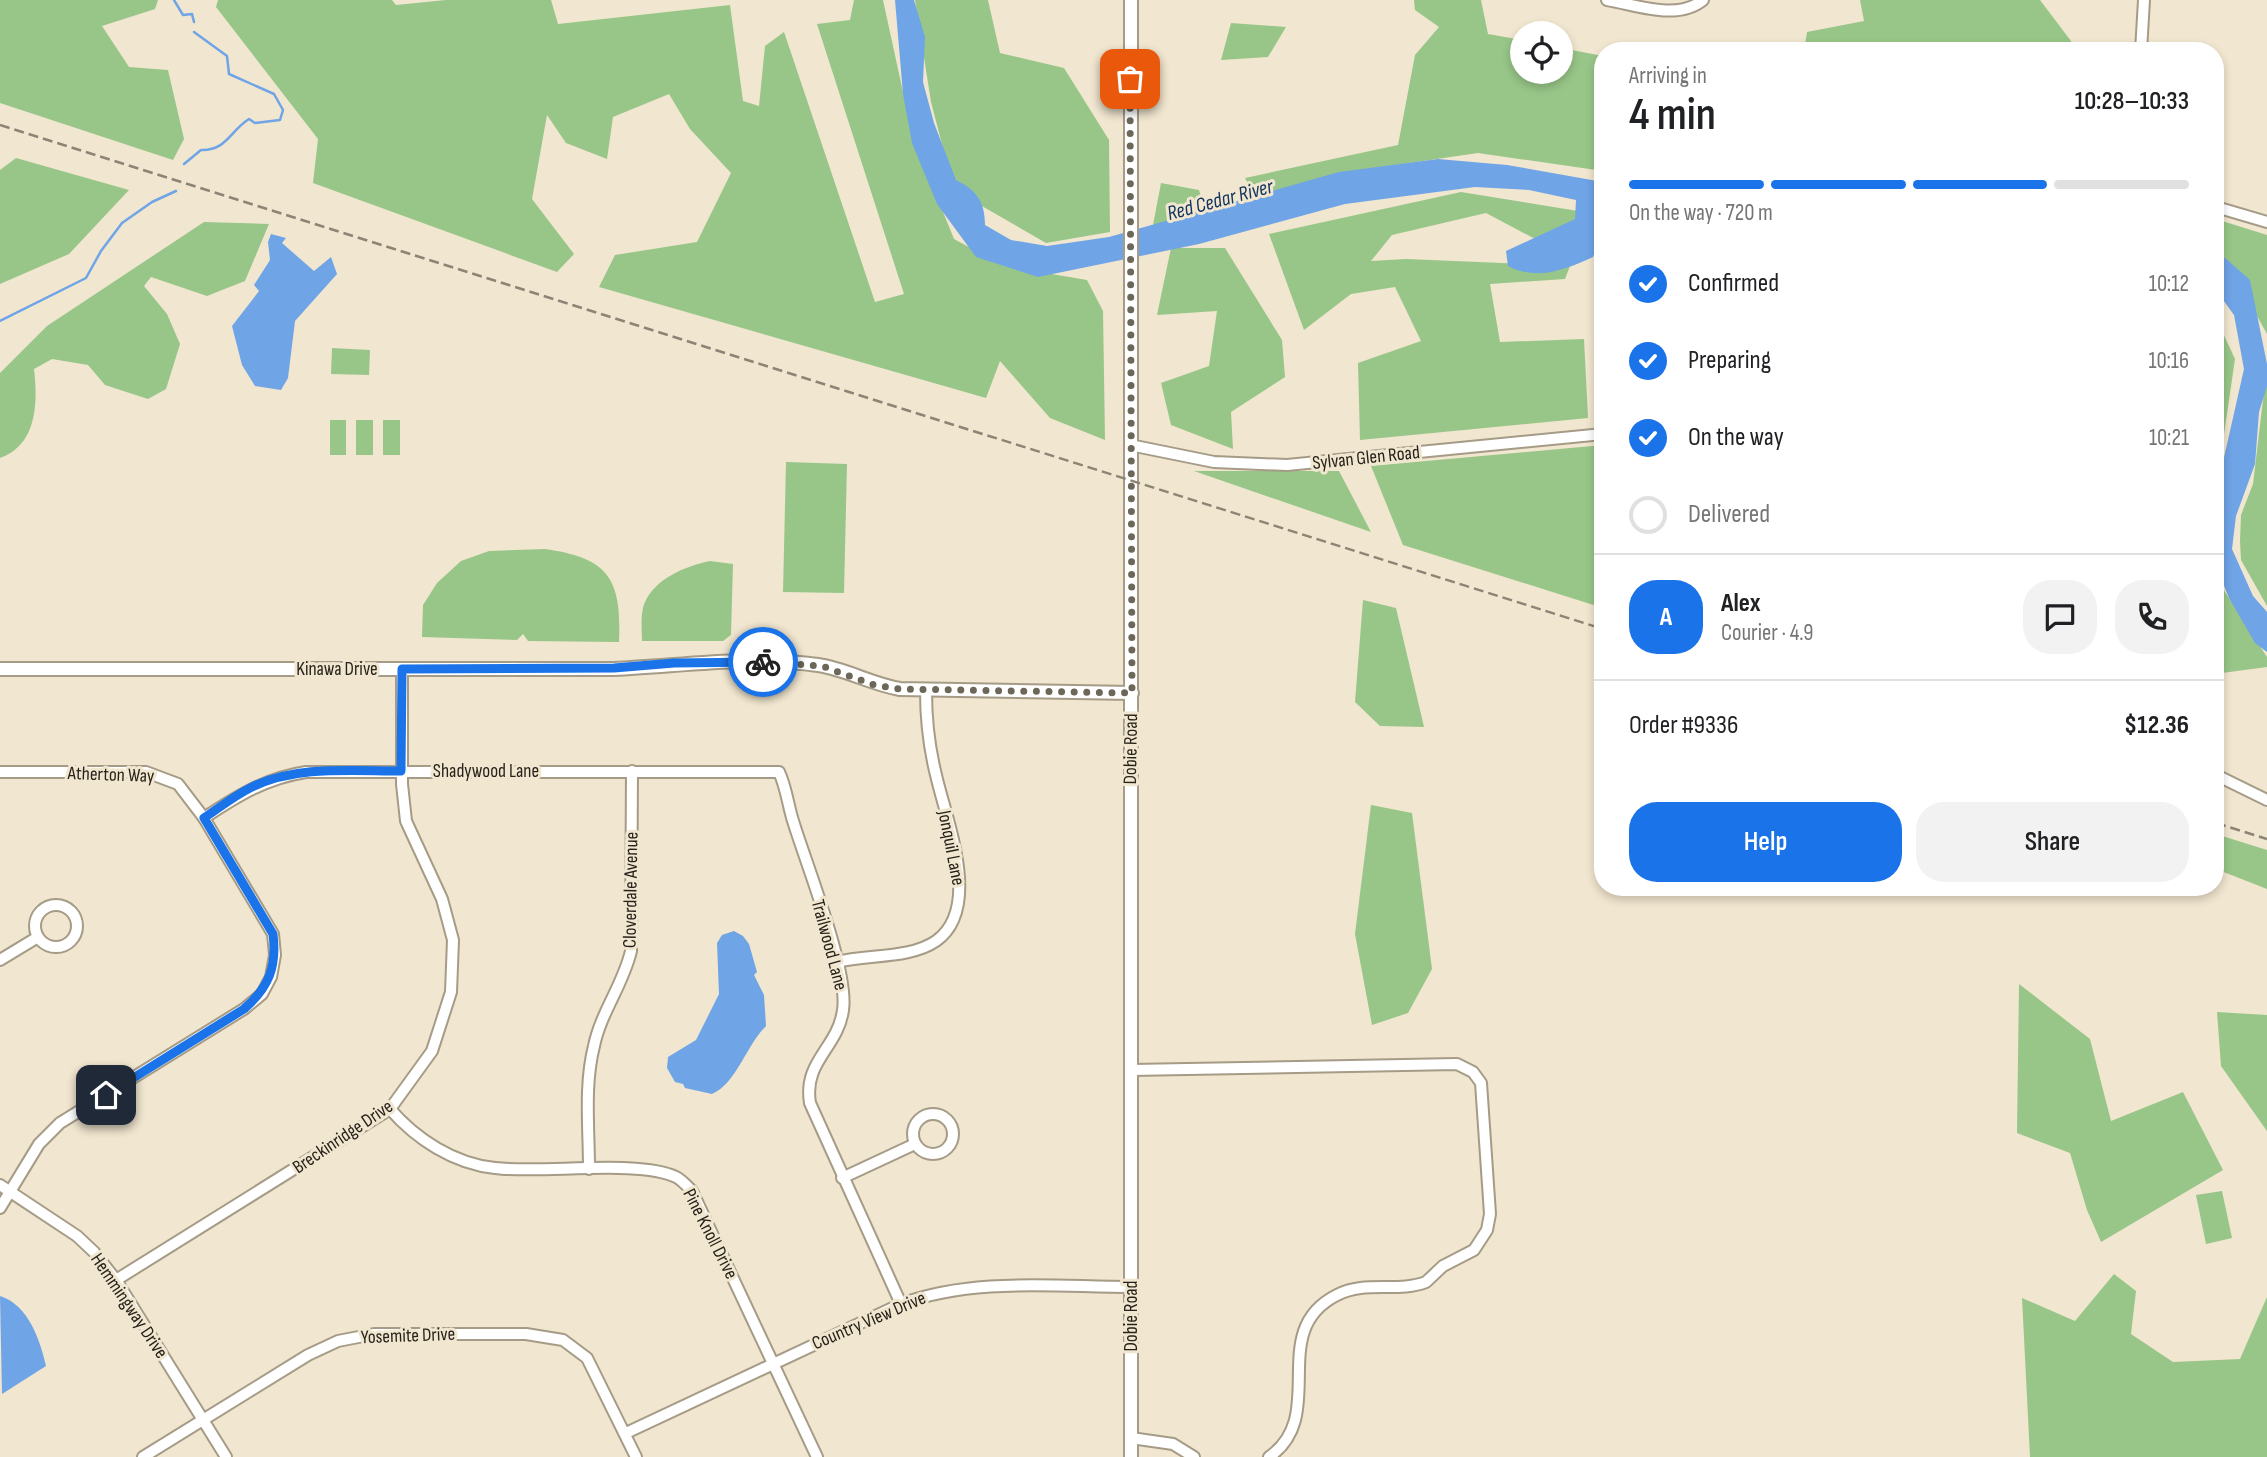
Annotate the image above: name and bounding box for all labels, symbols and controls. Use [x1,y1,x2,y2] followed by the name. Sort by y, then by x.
[1510,21,1573,84] map controls
[1510,21,1573,84] button: locate
[1100,49,1160,109] pin
[1111,60,1149,98] icon: bag
[1629,62,1707,90] text: Arriving in
[2075,86,2189,117] text: 10:28–10:33
[1629,88,1716,143] text: 4 min
[1164,174,1277,226] water label: Red Cedar River
[1629,199,1773,227] text: On the way · 720 m
[1629,265,1667,303] icon: check
[1688,268,1779,299] text: Confirmed
[2149,270,2189,298] text: 10:12
[1629,342,1667,380] icon: check
[1688,345,1771,376] text: Preparing
[2148,347,2189,375] text: 10:16
[1629,419,1667,457] icon: check
[1688,422,1784,453] text: On the way
[2149,424,2189,452] text: 10:21
[1311,441,1421,475] street label: Sylvan Glen Road
[1688,499,1770,530] text: Delivered
[2023,580,2097,654] button: chat
[2115,580,2189,654] button: phone
[1721,588,1761,619] text: Alex
[1660,602,1672,633] text: A
[1721,619,1813,647] text: Courier · 4.9
[728,627,798,697] courier
[744,643,782,681] icon: bike
[296,658,378,681] street label: Kinawa Drive
[1629,710,1738,741] text: Order #9336
[2124,710,2189,741] text: $12.36
[1119,713,1143,785] street label: Dobie Road
[433,760,539,783] street label: Shadywood Lane
[66,762,155,788] street label: Atherton Way
[1629,802,1902,882] button: Help
[1916,802,2189,882] button: Share
[932,808,970,887] street label: Jonquil Lane
[618,832,644,948] street label: Cloverdale Avenue
[806,897,852,993] street label: Trailwood Lane
[76,1065,136,1125] pin
[87,1076,125,1114] icon: home
[288,1095,398,1179] street label: Breckinridge Drive
[677,1185,743,1283] street label: Pine Knoll Drive
[85,1249,173,1363] street label: Hemmingway Drive
[1120,1281,1143,1351] street label: Dobie Road
[809,1287,929,1355] street label: Country View Drive
[360,1323,456,1349] street label: Yosemite Drive

